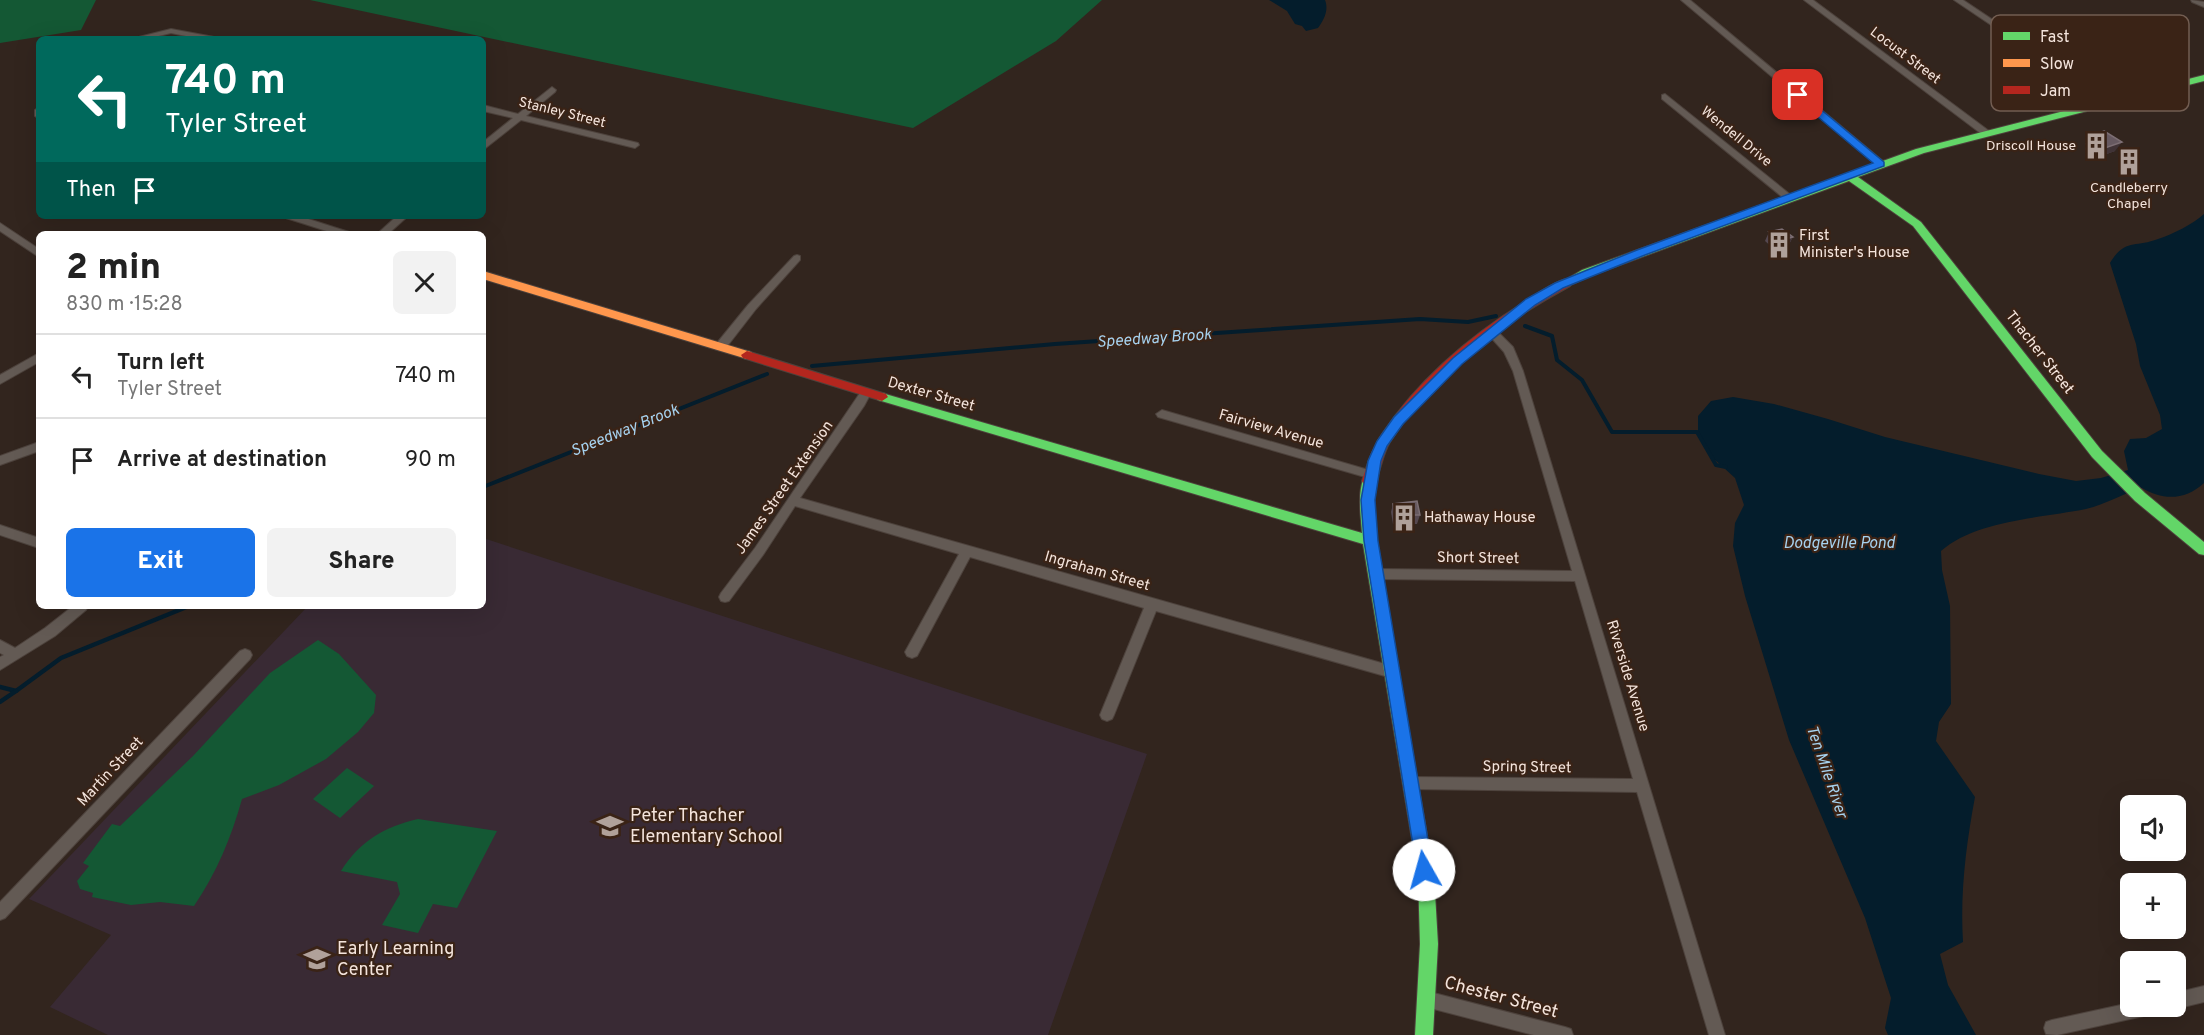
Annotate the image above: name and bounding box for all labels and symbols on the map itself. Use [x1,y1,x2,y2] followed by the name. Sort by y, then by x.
[1991,15,2189,111] legend
[1866,24,1944,88] street label: Locust Street
[2040,28,2070,48] text: Fast
[2040,55,2074,75] text: Slow
[1772,69,1823,120] pin
[2040,82,2071,102] text: Jam
[517,94,607,132] street label: Stanley Street
[1697,103,1775,171] street label: Wendell Drive
[2081,131,2111,161] building icon: Driscoll House
[1986,138,2076,155] place label: Driscoll House
[2114,147,2144,177] building icon: Candleberry Chapel
[2090,180,2168,213] place label: Candleberry Chapel
[1799,227,1910,263] place label: First Minister's House
[1764,230,1794,260] building icon: First Minister's House
[2001,308,2077,398] street label: Thacher Street
[1096,325,1213,353] water label: Speedway Brook
[885,374,977,416] street label: Dexter Street
[568,400,683,462] water label: Speedway Brook
[1216,406,1326,454] street label: Fairview Avenue
[732,417,838,559] street label: James Street Extension
[1389,503,1419,533] building icon: Hathaway House
[1424,509,1536,528] place label: Hathaway House
[1783,534,1896,554] water label: Dodgeville Pond
[1042,548,1152,596] street label: Ingraham Street
[1437,549,1519,569] street label: Short Street
[1601,618,1653,734] street label: Riverside Avenue
[1801,723,1852,823] water label: Ten Mile River
[74,733,148,811] street label: Martin Street
[1482,758,1572,778] street label: Spring Street
[630,805,783,849] place label: Peter Thacher Elementary School
[595,811,625,841] school or university icon: Peter Thacher Elementary School
[1392,838,1456,902] position arrow
[337,938,454,982] place label: Early Learning Center
[302,944,332,974] school or university icon: Early Learning Center
[1441,972,1561,1024] street label: Chester Street

